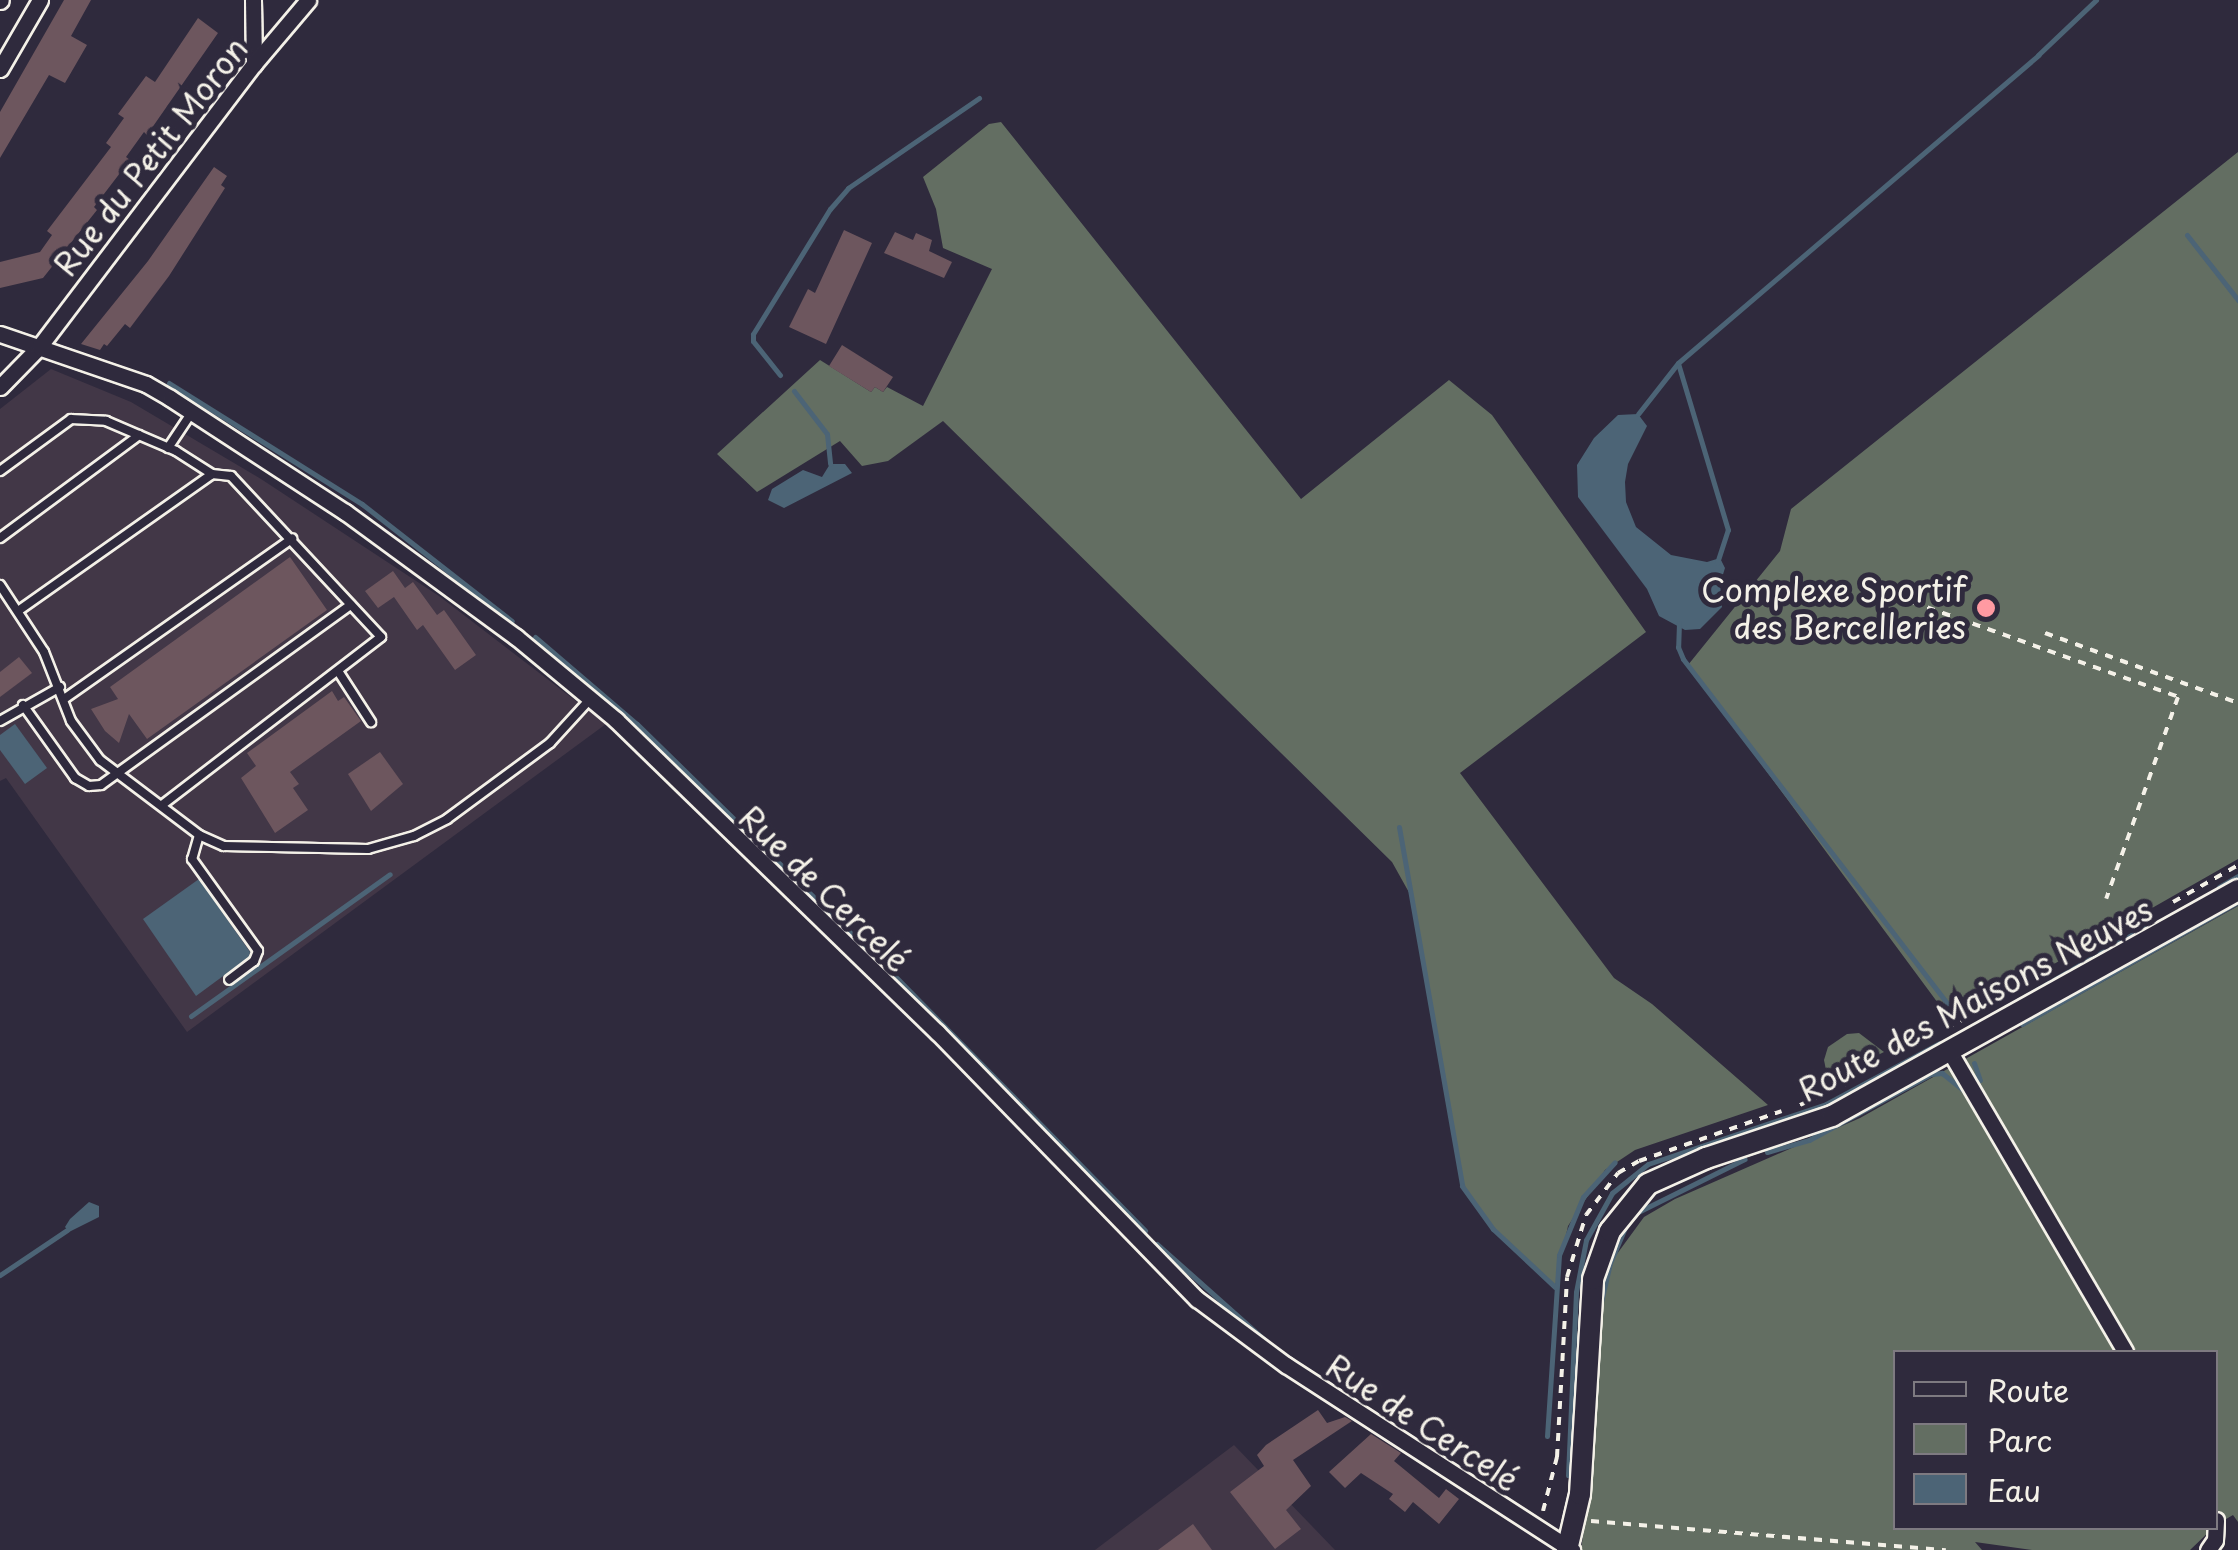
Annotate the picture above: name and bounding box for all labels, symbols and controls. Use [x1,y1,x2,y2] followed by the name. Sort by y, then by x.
[43,27,257,285] street label: Rue du Petit Moron
[1700,571,1966,646] place label: Complexe Sportif des Bercelleries
[1975,597,1997,619] marker: Complexe Sportif des Bercelleries
[729,795,921,981] street label: Rue de Cercelé
[1789,888,2161,1110] street label: Route des Maisons Neuves
[1316,1343,1530,1501] street label: Rue de Cercelé
[1893,1350,2218,1530] legend
[1987,1367,2069,1412] text: Route
[1987,1417,2052,1462] text: Parc
[1987,1467,2041,1512] text: Eau

